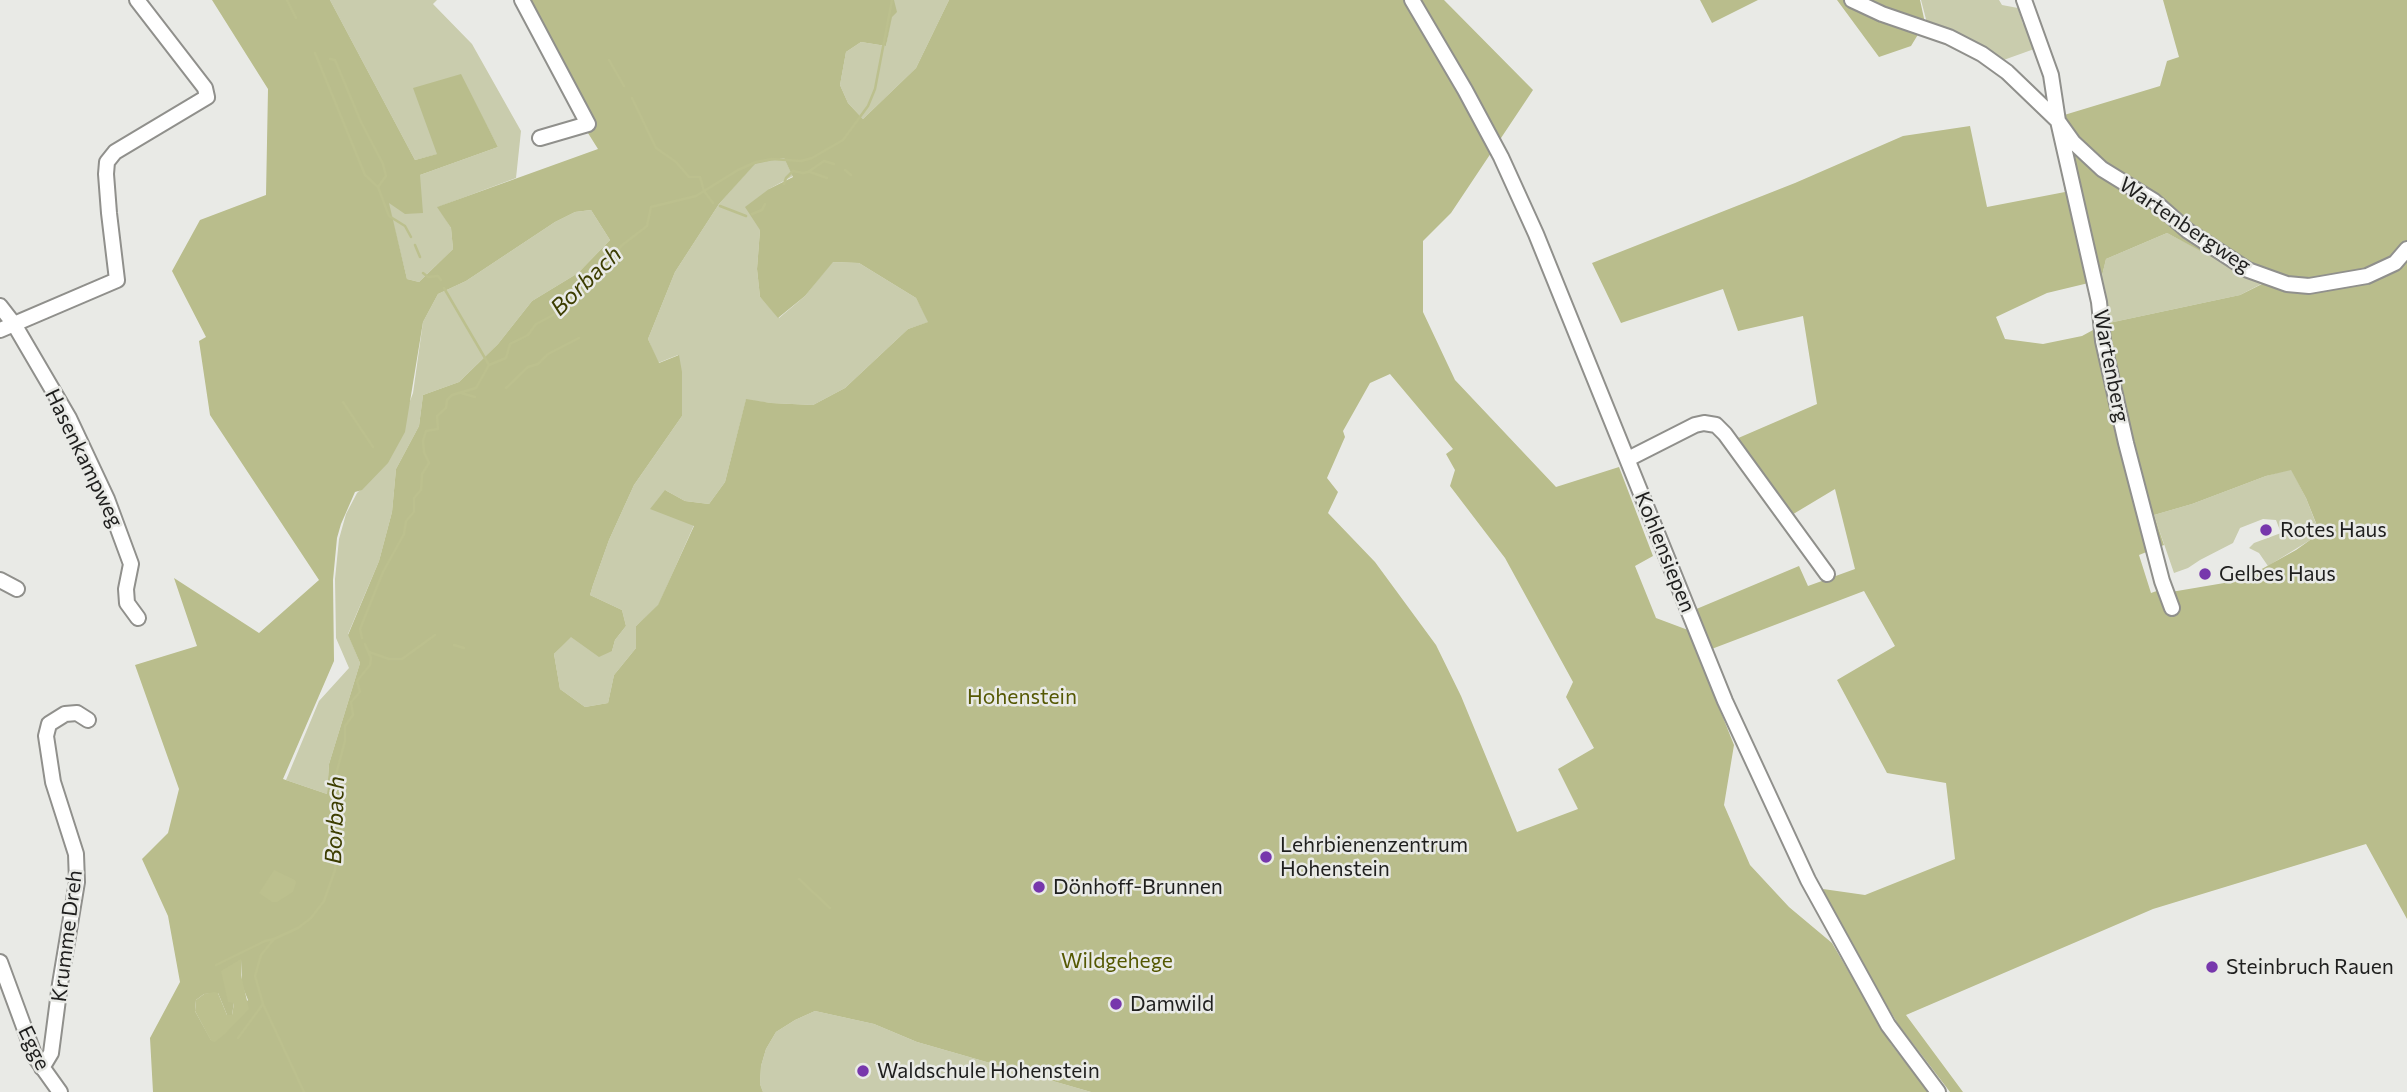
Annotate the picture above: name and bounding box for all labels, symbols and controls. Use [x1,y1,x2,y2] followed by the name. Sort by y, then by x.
[2114,172,2256,278] street label: Wartenbergweg
[545,241,627,321] water label: Borbach
[2088,307,2134,425] street label: Wartenberg
[40,385,128,531] street label: Hasenkampweg
[1629,488,1701,616] street label: Kohlensiepen
[2280,517,2387,543] place label: Rotes Haus
[2258,522,2274,538] marker: Rotes Haus
[2219,561,2336,587] place label: Gelbes Haus
[2197,566,2213,582] marker: Gelbes Haus
[967,684,1077,710] park label: Hohenstein
[320,776,350,864] water label: Borbach
[1280,832,1468,882] place label: Lehrbienenzentrum Hohenstein
[1258,849,1274,865] marker: Lehrbienenzentrum Hohenstein
[46,869,88,1003] street label: Krumme Dreh
[1053,874,1223,900] place label: Dönhoff-Brunnen
[1031,879,1047,895] marker: Dönhoff-Brunnen
[1061,948,1173,974] park label: Wildgehege
[2226,954,2394,980] place label: Steinbruch Rauen
[2204,959,2220,975] marker: Steinbruch Rauen
[1130,991,1214,1017] place label: Damwild
[1108,996,1124,1012] marker: Damwild
[13,1022,55,1074] street label: Egge
[877,1058,1100,1084] place label: Waldschule Hohenstein
[855,1063,871,1079] marker: Waldschule Hohenstein

